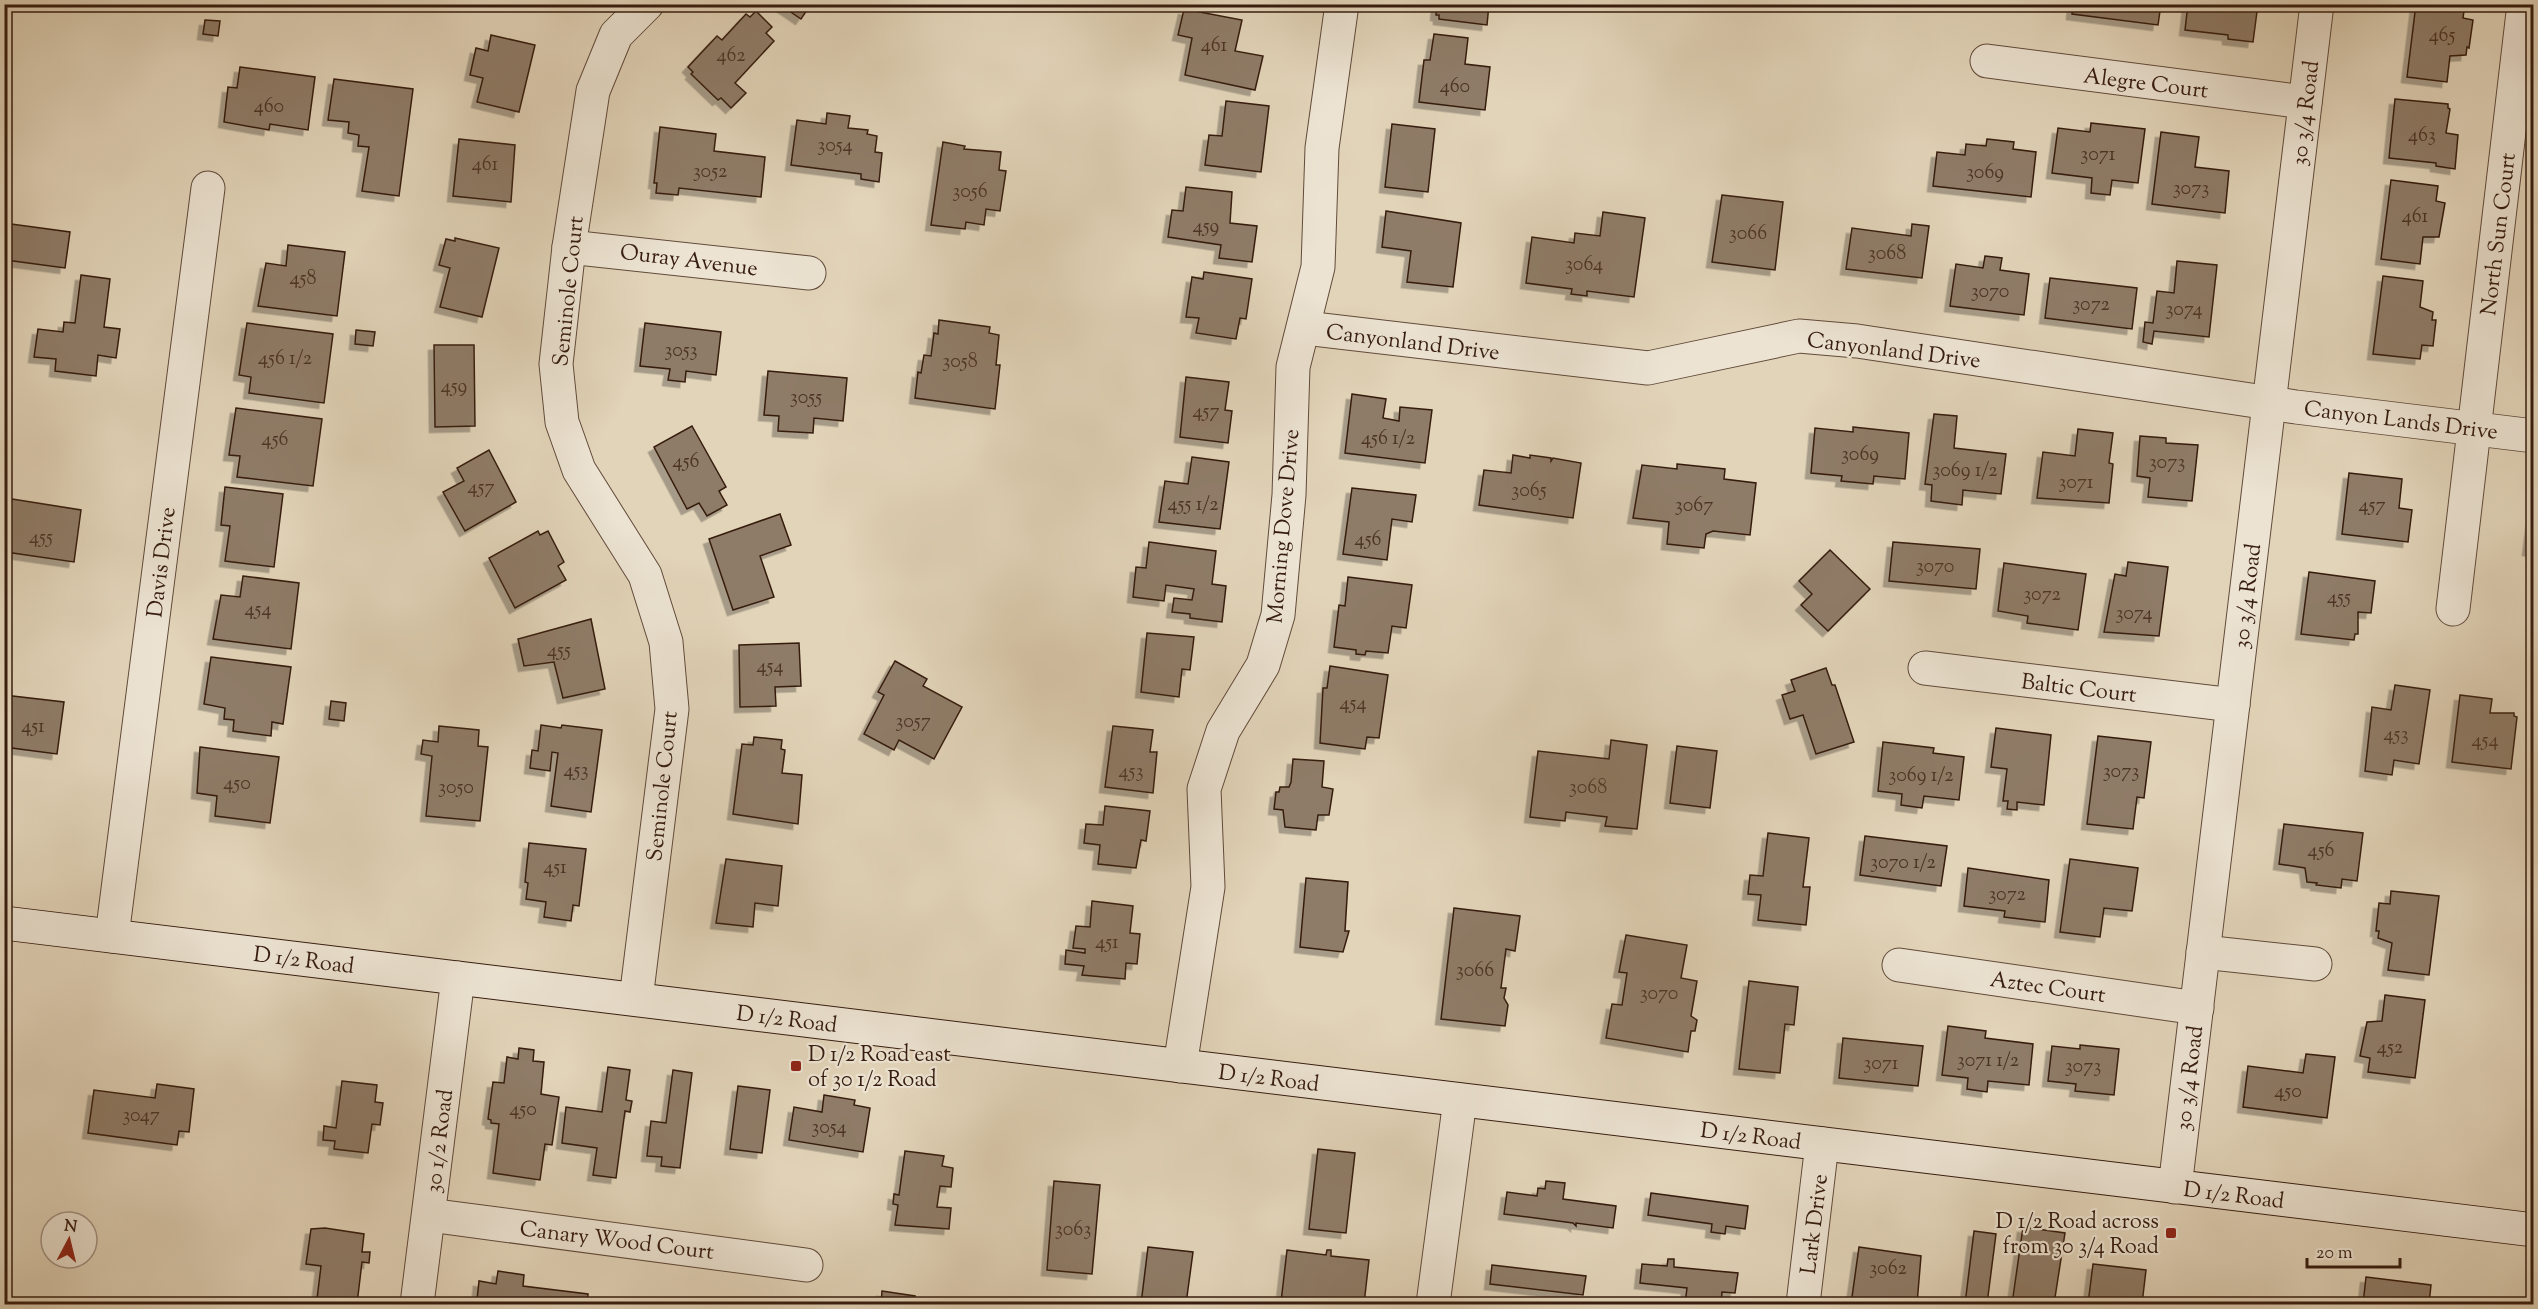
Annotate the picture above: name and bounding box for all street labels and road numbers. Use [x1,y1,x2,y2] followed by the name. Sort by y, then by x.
[2285,59,2329,168] street label: 30 3/4 Road
[2081,61,2210,109] street label: Alegre Court
[2474,151,2526,318] street label: North Sun Court
[546,214,594,368] street label: Seminole Court
[618,238,759,286] street label: Ouray Avenue
[1324,317,1501,370] street label: Canyonland Drive
[1805,325,1982,378] street label: Canyonland Drive
[2302,394,2499,450] street label: Canyon Lands Drive
[1261,428,1309,625] street label: Morning Dove Drive
[140,505,186,620] street label: Davis Drive
[2227,542,2271,651] street label: 30 3/4 Road
[2019,667,2139,713] street label: Baltic Court
[640,709,688,863] street label: Seminole Court
[251,940,356,984] street label: D 1/2 Road
[1988,965,2108,1013] street label: Aztec Court
[734,999,839,1043] street label: D 1/2 Road
[2169,1024,2213,1133] street label: 30 3/4 Road
[1216,1058,1321,1102] street label: D 1/2 Road
[419,1088,463,1195] street label: 30 1/2 Road
[1698,1116,1803,1160] street label: D 1/2 Road
[1794,1172,1838,1276] street label: Lark Drive
[2181,1175,2286,1219] street label: D 1/2 Road
[518,1214,716,1270] street label: Canary Wood Court

